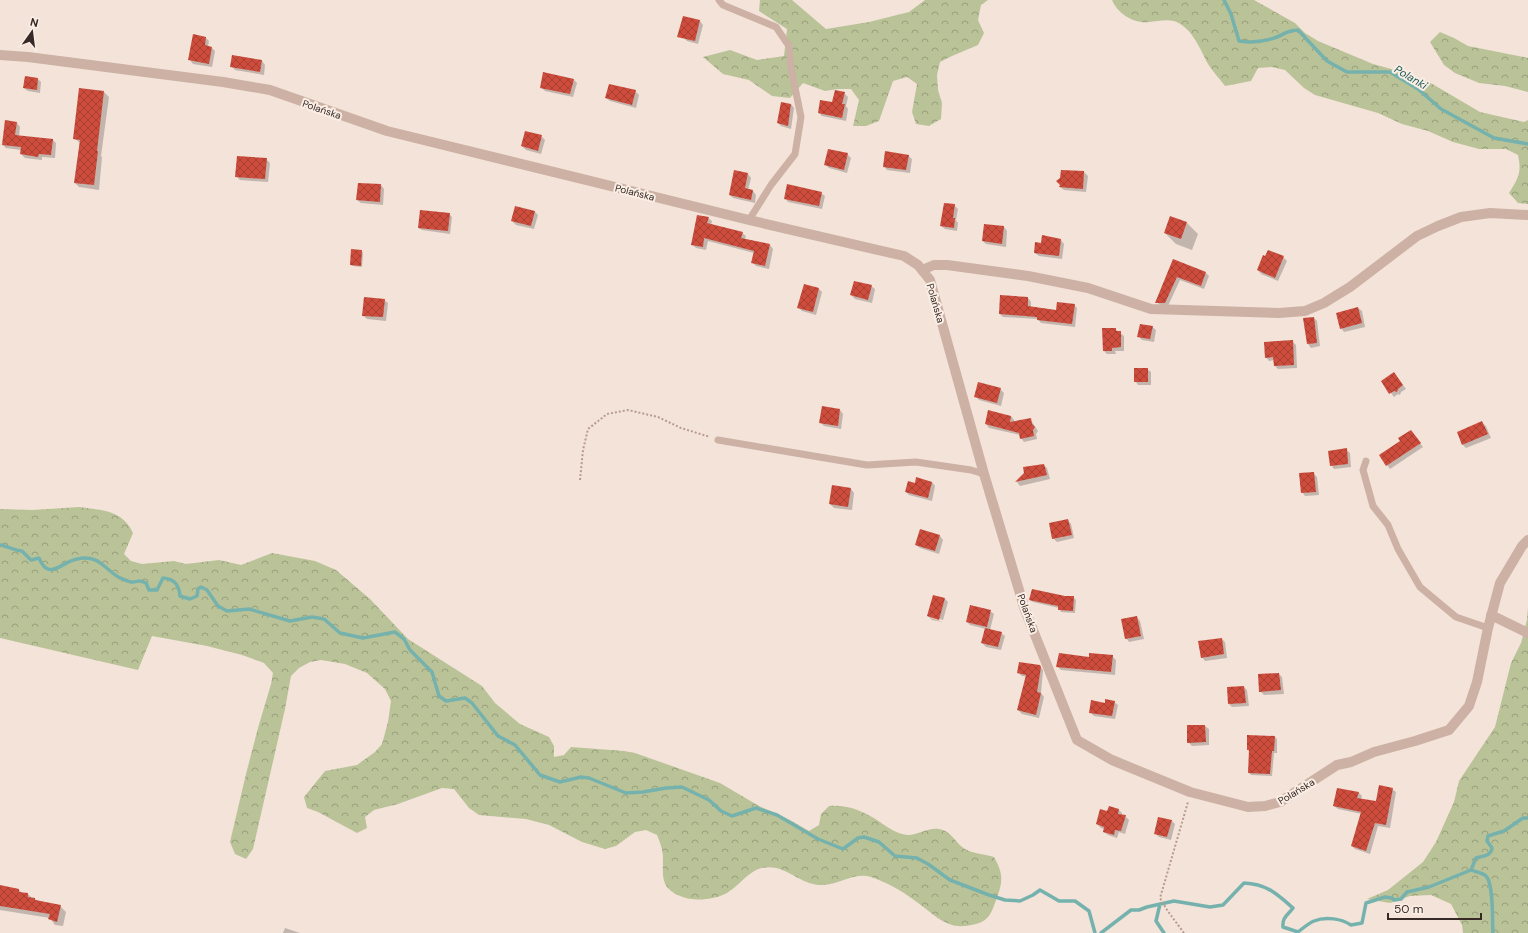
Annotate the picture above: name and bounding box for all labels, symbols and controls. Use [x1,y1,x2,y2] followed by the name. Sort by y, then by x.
[12,12,52,52] north arrow
[29,15,40,30] text: N
[1392,62,1430,92] water label: Polanki
[301,97,343,122] street label: Polańska
[614,181,656,204] street label: Polańska
[924,282,947,324] street label: Polańska
[1015,592,1041,634] street label: Polańska
[1276,775,1317,807] street label: Polańska
[1388,895,1481,921] scale bar
[1394,901,1423,917] text: 50 m

